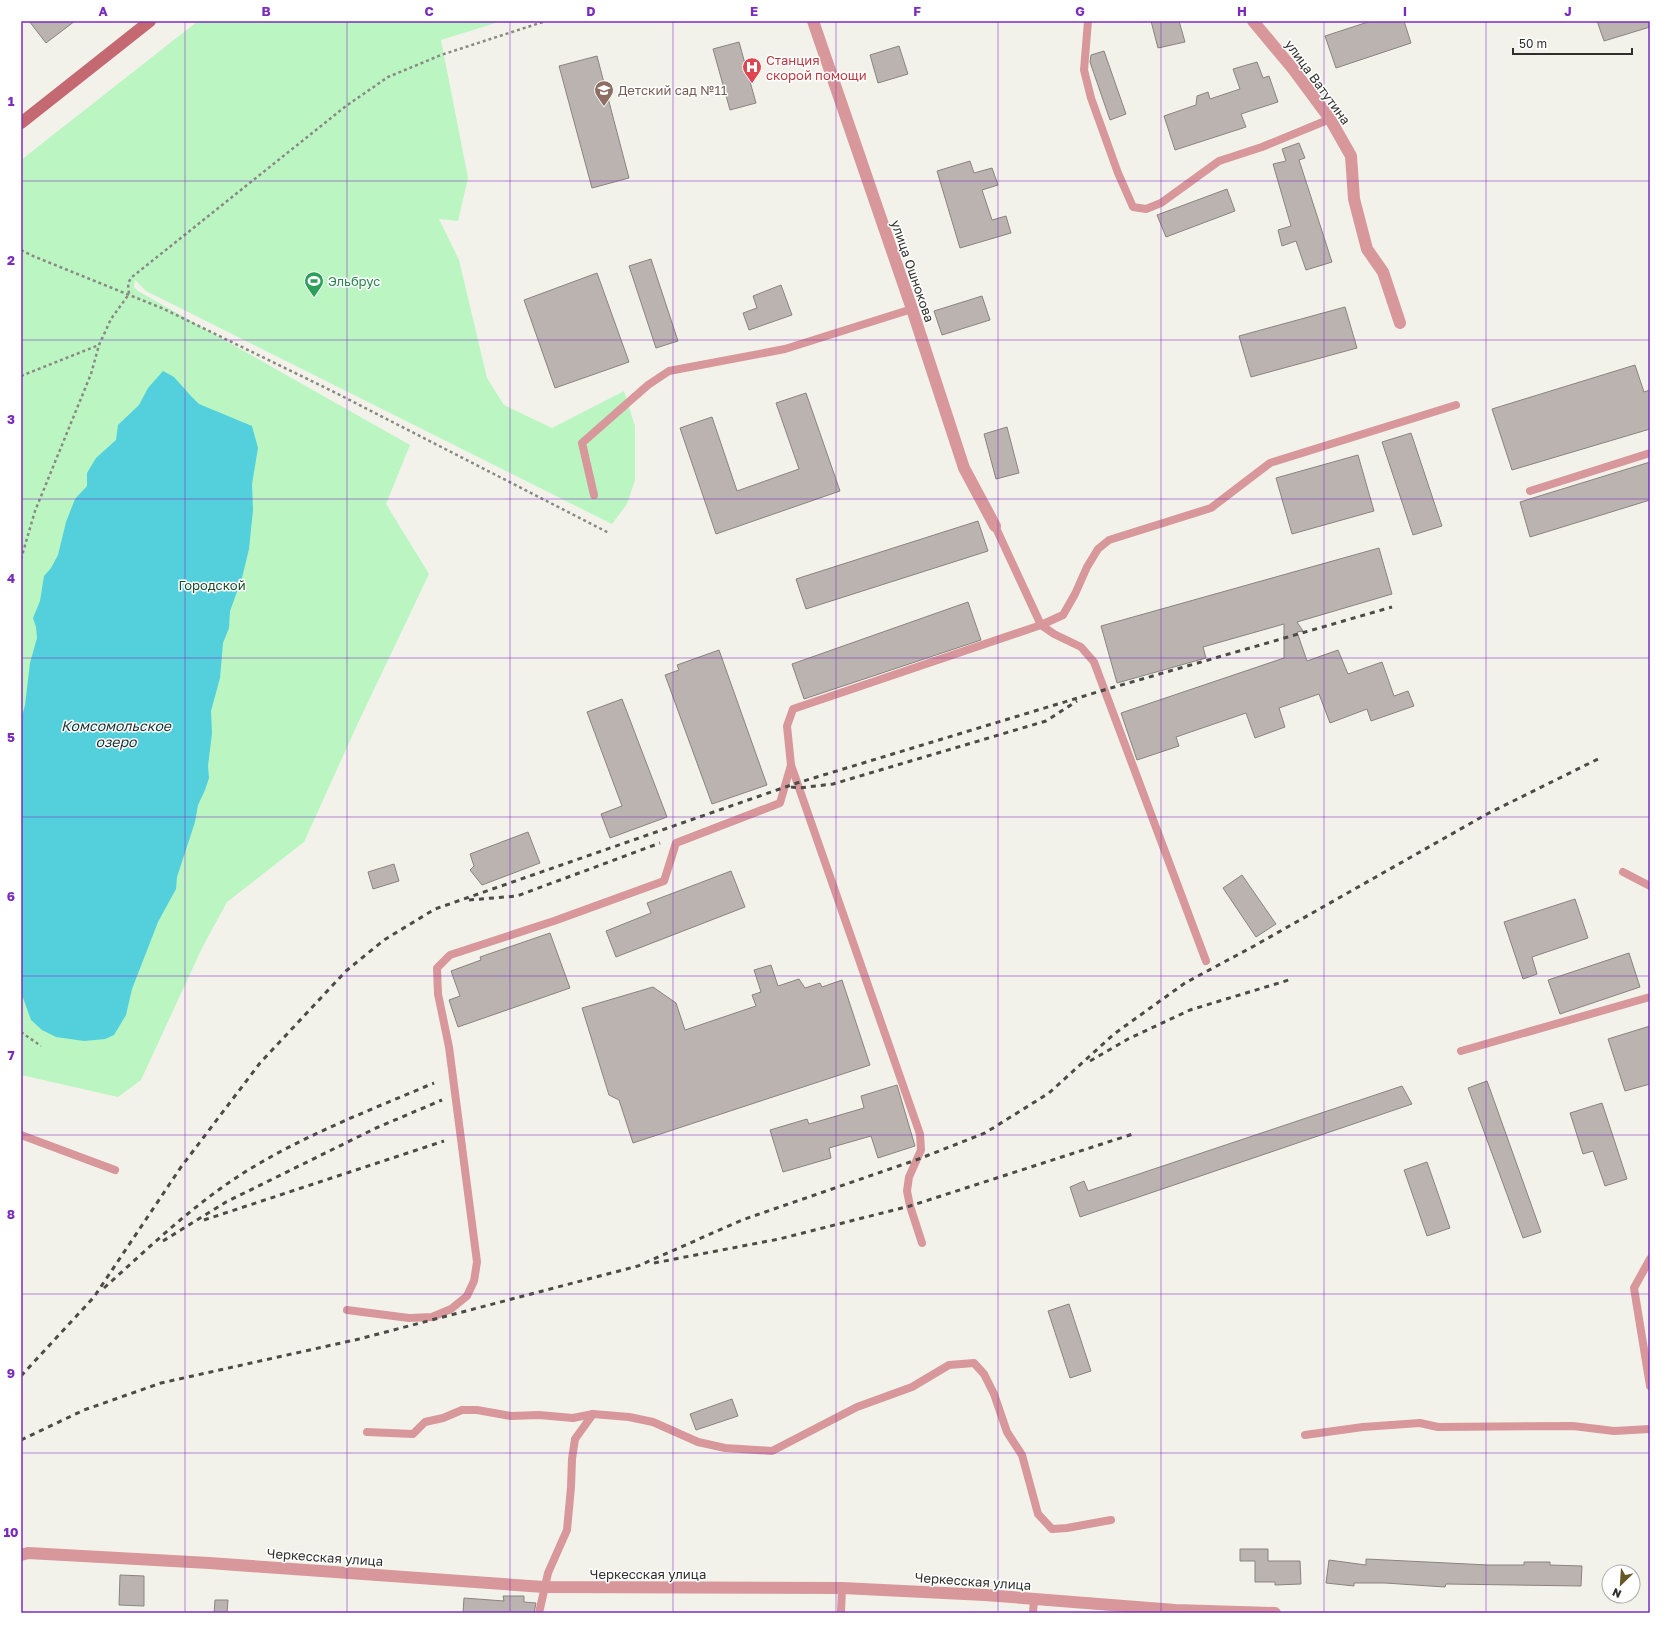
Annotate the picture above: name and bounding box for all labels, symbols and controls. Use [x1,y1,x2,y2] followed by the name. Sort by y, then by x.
[98,3,108,19] text: A
[261,3,271,19] text: B
[424,3,434,19] text: C
[586,3,596,19] text: D
[750,3,758,19] text: E
[913,3,921,19] text: F
[1075,3,1085,19] text: G
[1237,3,1247,19] text: H
[1403,3,1407,19] text: I
[1564,3,1572,19] text: J
[1513,30,1632,56] scale bar
[1282,36,1354,128] street label: улица Ватутина
[1519,36,1547,51] text: 50 m
[766,52,867,83] place label: Станция скорой помощи
[741,56,763,84] hospital icon: Станция скорой помощи
[593,79,615,107] school or university icon: Детский сад №11
[618,82,727,98] place label: Детский сад №11
[8,93,15,109] text: 1
[888,218,938,324] street label: улица Ошнокова
[7,252,15,268] text: 2
[303,270,325,298] sports icon: Эльбрус
[328,273,380,289] place label: Эльбрус
[7,411,15,427] text: 3
[7,570,15,586] text: 4
[178,577,246,593] park label: Городской
[61,717,172,750] water label: Комсомольское озеро
[7,729,15,745] text: 5
[7,888,15,904] text: 6
[7,1047,15,1063] text: 7
[7,1206,15,1222] text: 8
[7,1365,15,1381] text: 9
[3,1524,19,1540] text: 10
[266,1545,384,1569] street label: Черкесская улица
[1601,1564,1641,1604] north arrow
[590,1566,706,1582] street label: Черкесская улица
[914,1569,1032,1593] street label: Черкесская улица
[1610,1586,1623,1601] text: N

